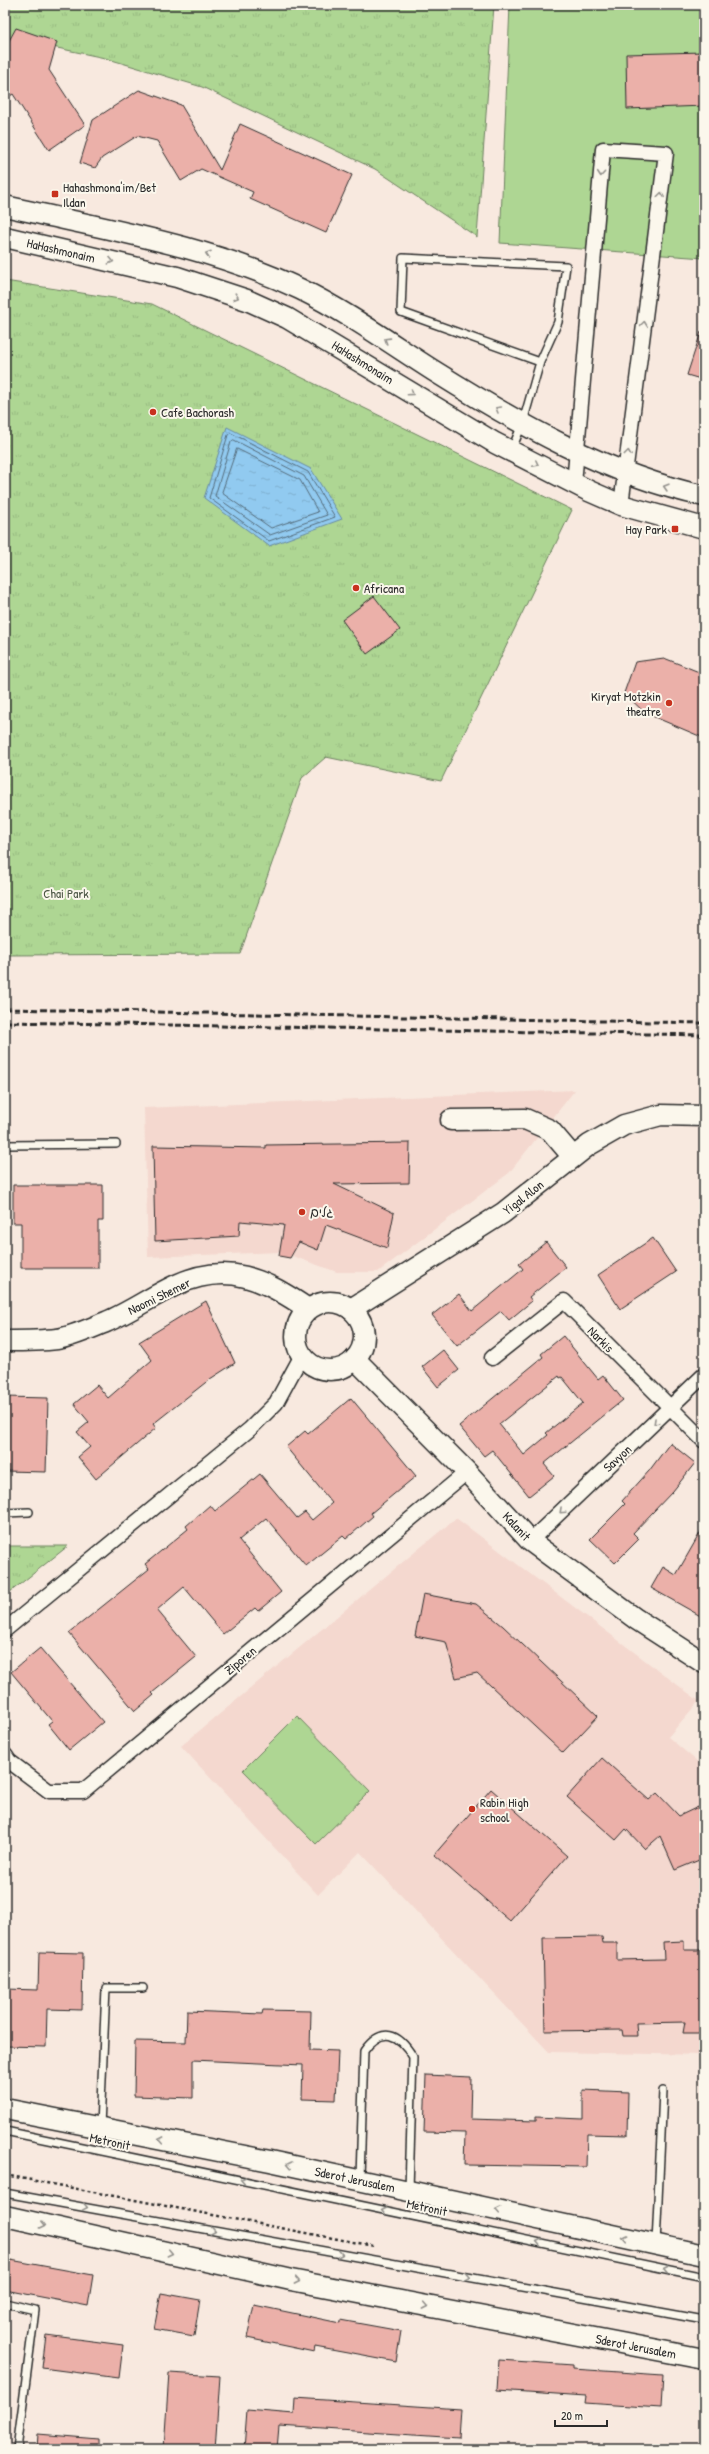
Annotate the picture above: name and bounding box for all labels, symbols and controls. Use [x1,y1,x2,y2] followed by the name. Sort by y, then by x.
[597,171,606,177] one-way arrow
[63,178,156,211] place label: Hahashmona'im/Bet Ildan
[50,189,60,199] marker: Hahashmona'im/Bet Ildan
[656,192,665,198] one-way arrow
[25,233,97,267] street label: HaHashmonaim
[204,251,211,259] one-way arrow
[108,257,114,265] one-way arrow
[232,292,239,301] one-way arrow
[639,321,648,327] one-way arrow
[329,336,397,388] street label: HaHashmonaim
[384,338,391,345] one-way arrow
[407,388,414,396] one-way arrow
[161,403,235,421] place label: Cafe Bachorash
[495,406,502,413] one-way arrow
[148,407,158,417] marker: Cafe Bachorash
[623,450,632,456] one-way arrow
[532,459,539,467] one-way arrow
[663,483,670,492] one-way arrow
[626,520,668,538] place label: Hay Park
[670,524,680,534] marker: Hay Park
[364,579,404,597] place label: Africana
[351,583,361,593] marker: Africana
[591,687,661,720] place label: Kiryat Motzkin theatre
[664,698,674,708] marker: Kiryat Motzkin theatre
[43,884,89,902] park label: Chai Park
[499,1175,547,1219] street label: Yigal Alon
[310,1203,333,1221] place label: גלים
[297,1207,307,1217] marker: גלים
[125,1273,193,1319] street label: Naomi Shemer
[584,1322,618,1356] street label: Narkis
[653,1417,661,1424] one-way arrow
[599,1440,635,1476] street label: Savyon
[559,1506,567,1514] one-way arrow
[499,1508,535,1545] street label: Kalanit
[220,1641,260,1679] street label: Ziporen
[480,1793,529,1826] place label: Rabin High school
[467,1804,477,1814] marker: Rabin High school
[88,2128,132,2154] street label: Metronit
[158,2136,164,2144] one-way arrow
[285,2162,292,2170] one-way arrow
[313,2162,397,2196] street label: Sderot Jerusalem
[240,2177,246,2185] one-way arrow
[405,2194,449,2220] street label: Metronit
[82,2203,88,2211] one-way arrow
[381,2206,387,2214] one-way arrow
[495,2207,501,2215] one-way arrow
[40,2220,46,2228] one-way arrow
[209,2226,216,2234] one-way arrow
[622,2234,628,2242] one-way arrow
[535,2238,542,2247] one-way arrow
[167,2249,173,2257] one-way arrow
[337,2249,344,2258] one-way arrow
[663,2265,669,2273] one-way arrow
[465,2273,471,2281] one-way arrow
[294,2277,300,2285] one-way arrow
[421,2301,428,2309] one-way arrow
[594,2329,678,2363] street label: Sderot Jerusalem
[555,2402,607,2428] scale bar
[561,2407,583,2424] text: 20 m

